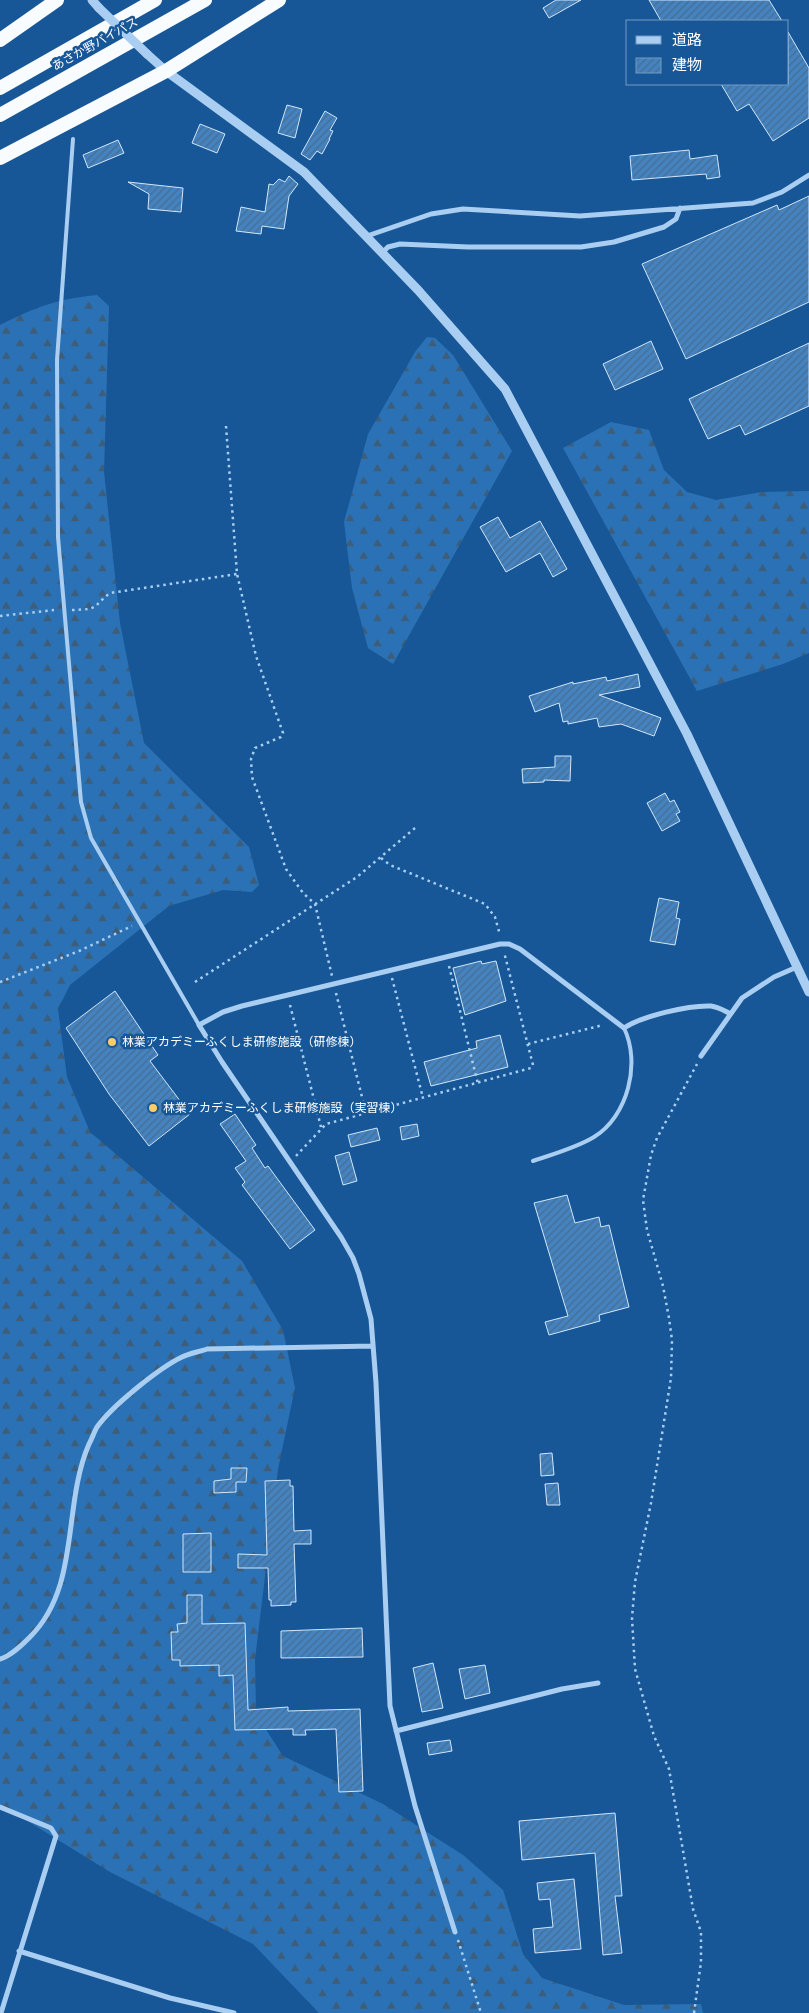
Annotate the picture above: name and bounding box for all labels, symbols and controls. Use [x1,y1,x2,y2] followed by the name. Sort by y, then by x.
[50,15,140,73] street label: あさか野バイパス
[626,20,789,85] legend
[672,31,702,48] text: 道路
[672,56,702,73] text: 建物
[122,1035,362,1049] place label: 林業アカデミーふくしま研修施設（研修棟）
[106,1036,118,1048] marker: 林業アカデミーふくしま研修施設（研修棟）
[163,1101,403,1115] place label: 林業アカデミーふくしま研修施設（実習棟）
[147,1102,159,1114] marker: 林業アカデミーふくしま研修施設（実習棟）

